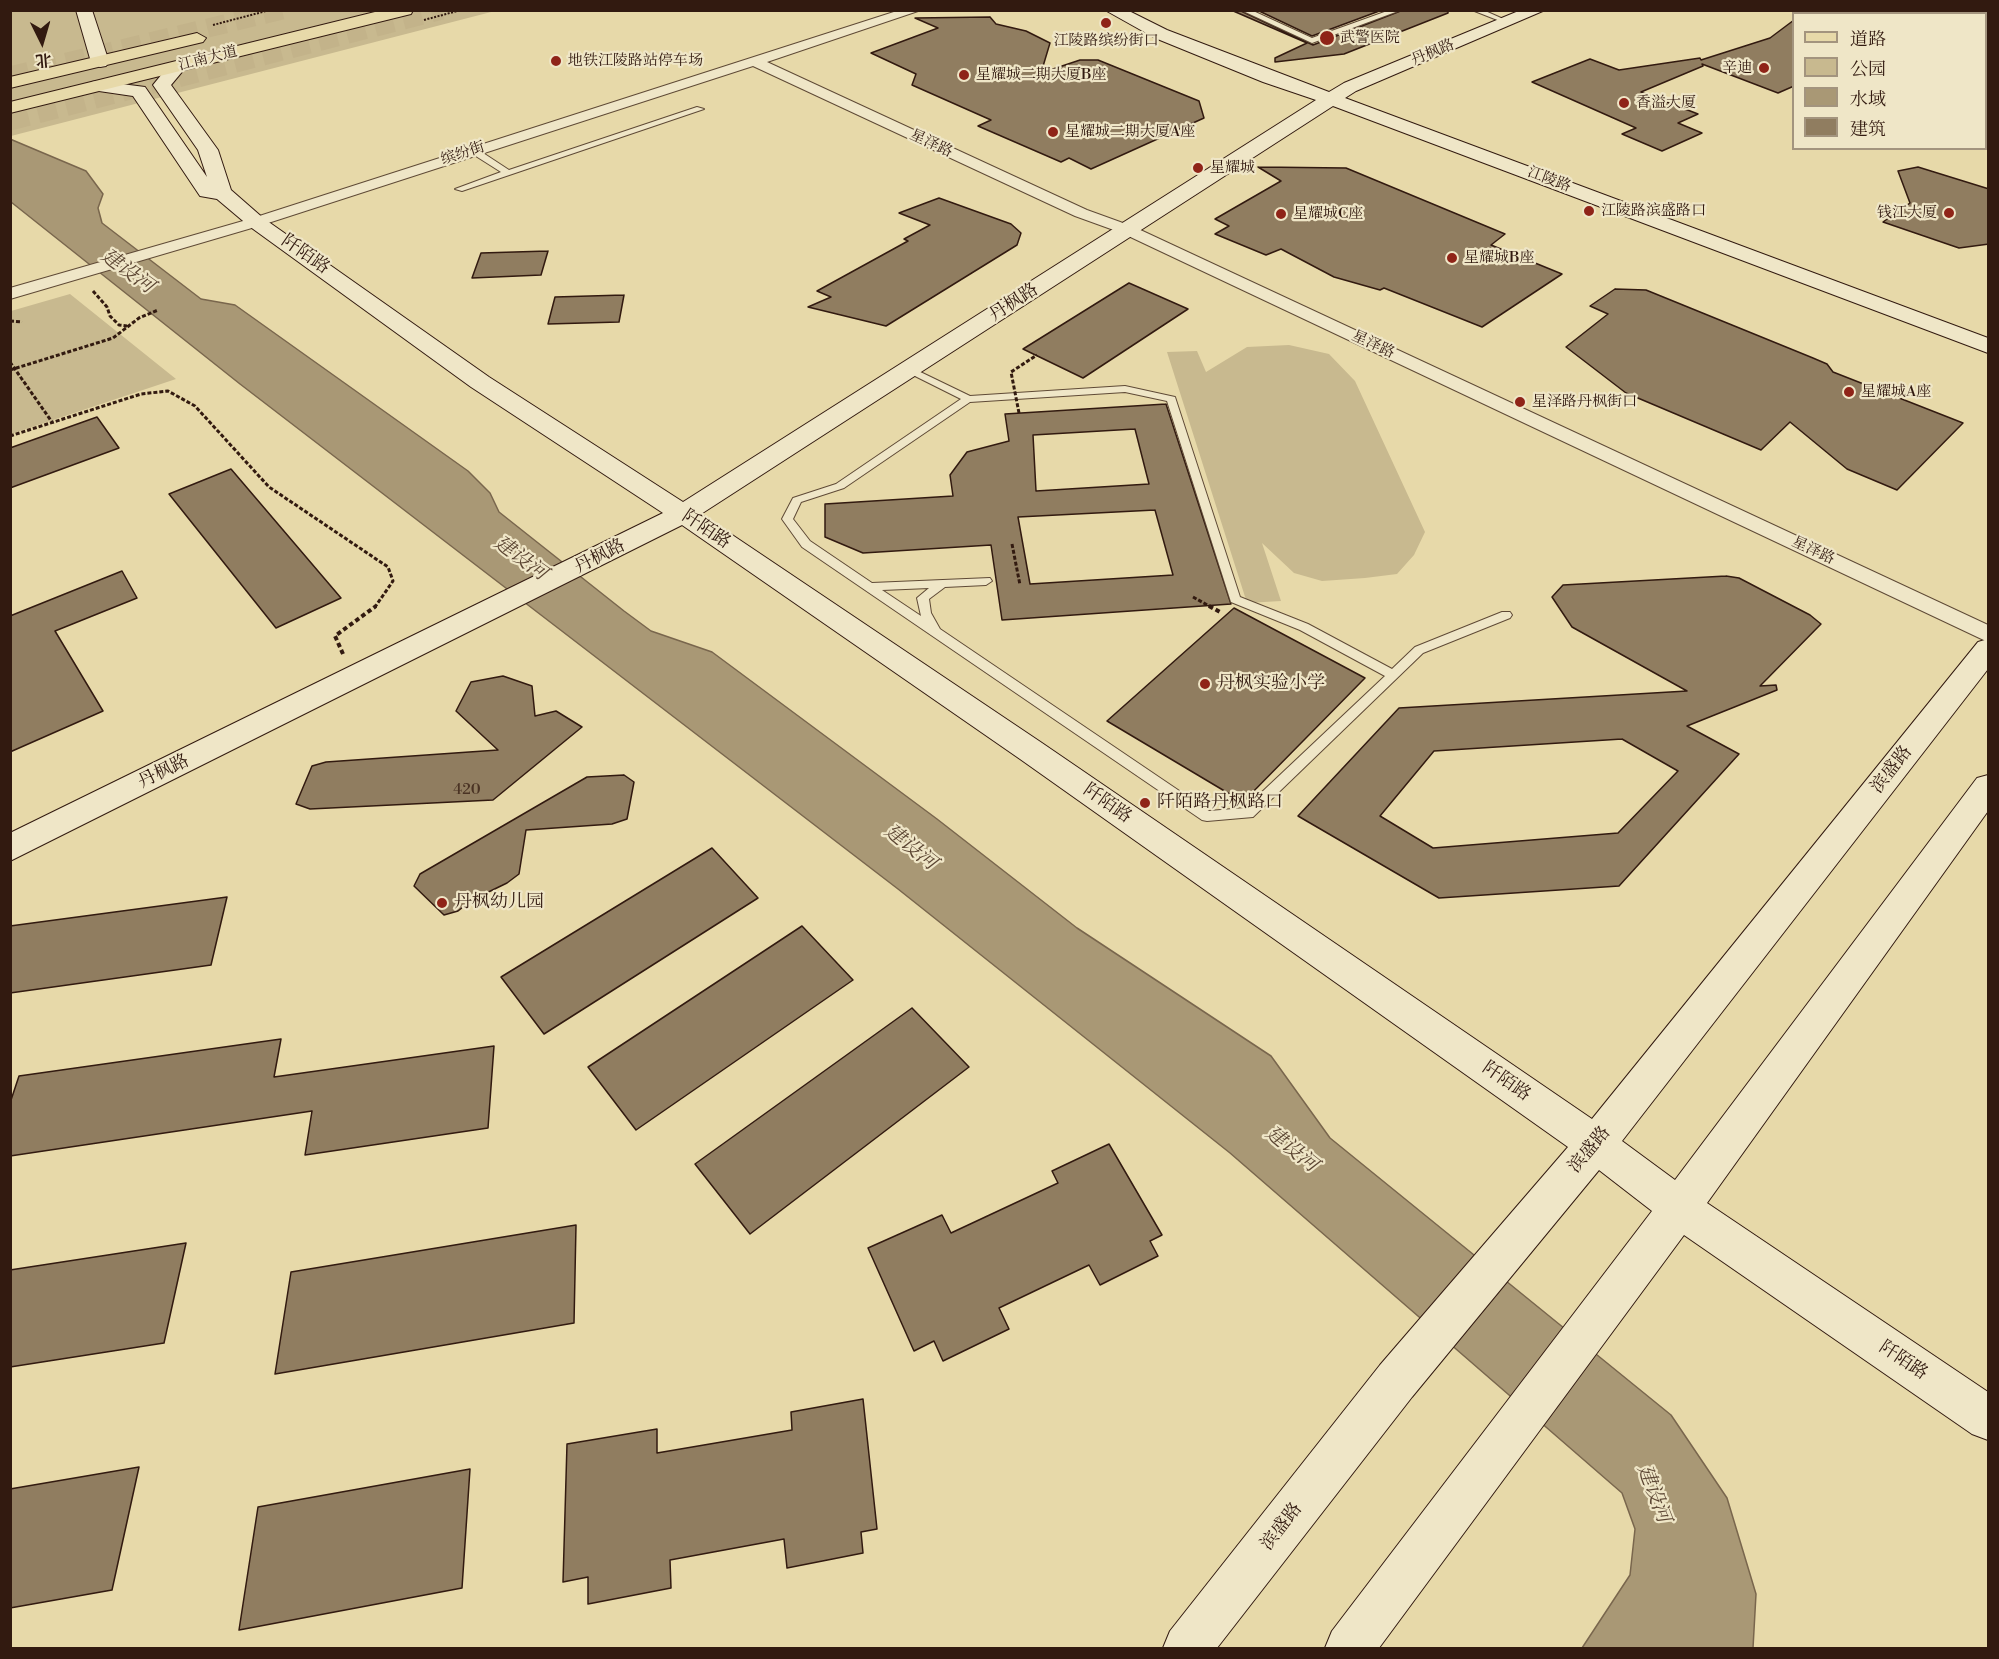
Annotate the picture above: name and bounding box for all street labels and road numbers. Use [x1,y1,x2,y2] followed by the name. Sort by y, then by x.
[1409,36,1457,70] street label: 丹枫路
[177,43,239,75] street label: 江南大道
[907,126,955,162] street label: 星泽路
[439,138,487,170] street label: 缤纷街
[1525,164,1573,196] street label: 江陵路
[277,231,333,279] street label: 阡陌路
[985,279,1043,327] street label: 丹枫路
[1349,327,1397,363] street label: 星泽路
[678,506,734,554] street label: 阡陌路
[1789,533,1837,569] street label: 星泽路
[571,535,629,579] street label: 丹枫路
[1867,742,1917,798] street label: 滨盛路
[135,750,193,794] street label: 丹枫路
[1079,780,1135,828] street label: 阡陌路
[1478,1058,1534,1106] street label: 阡陌路
[1564,1122,1616,1178] street label: 滨盛路
[1875,1337,1931,1385] street label: 阡陌路
[1257,1499,1307,1555] street label: 滨盛路

